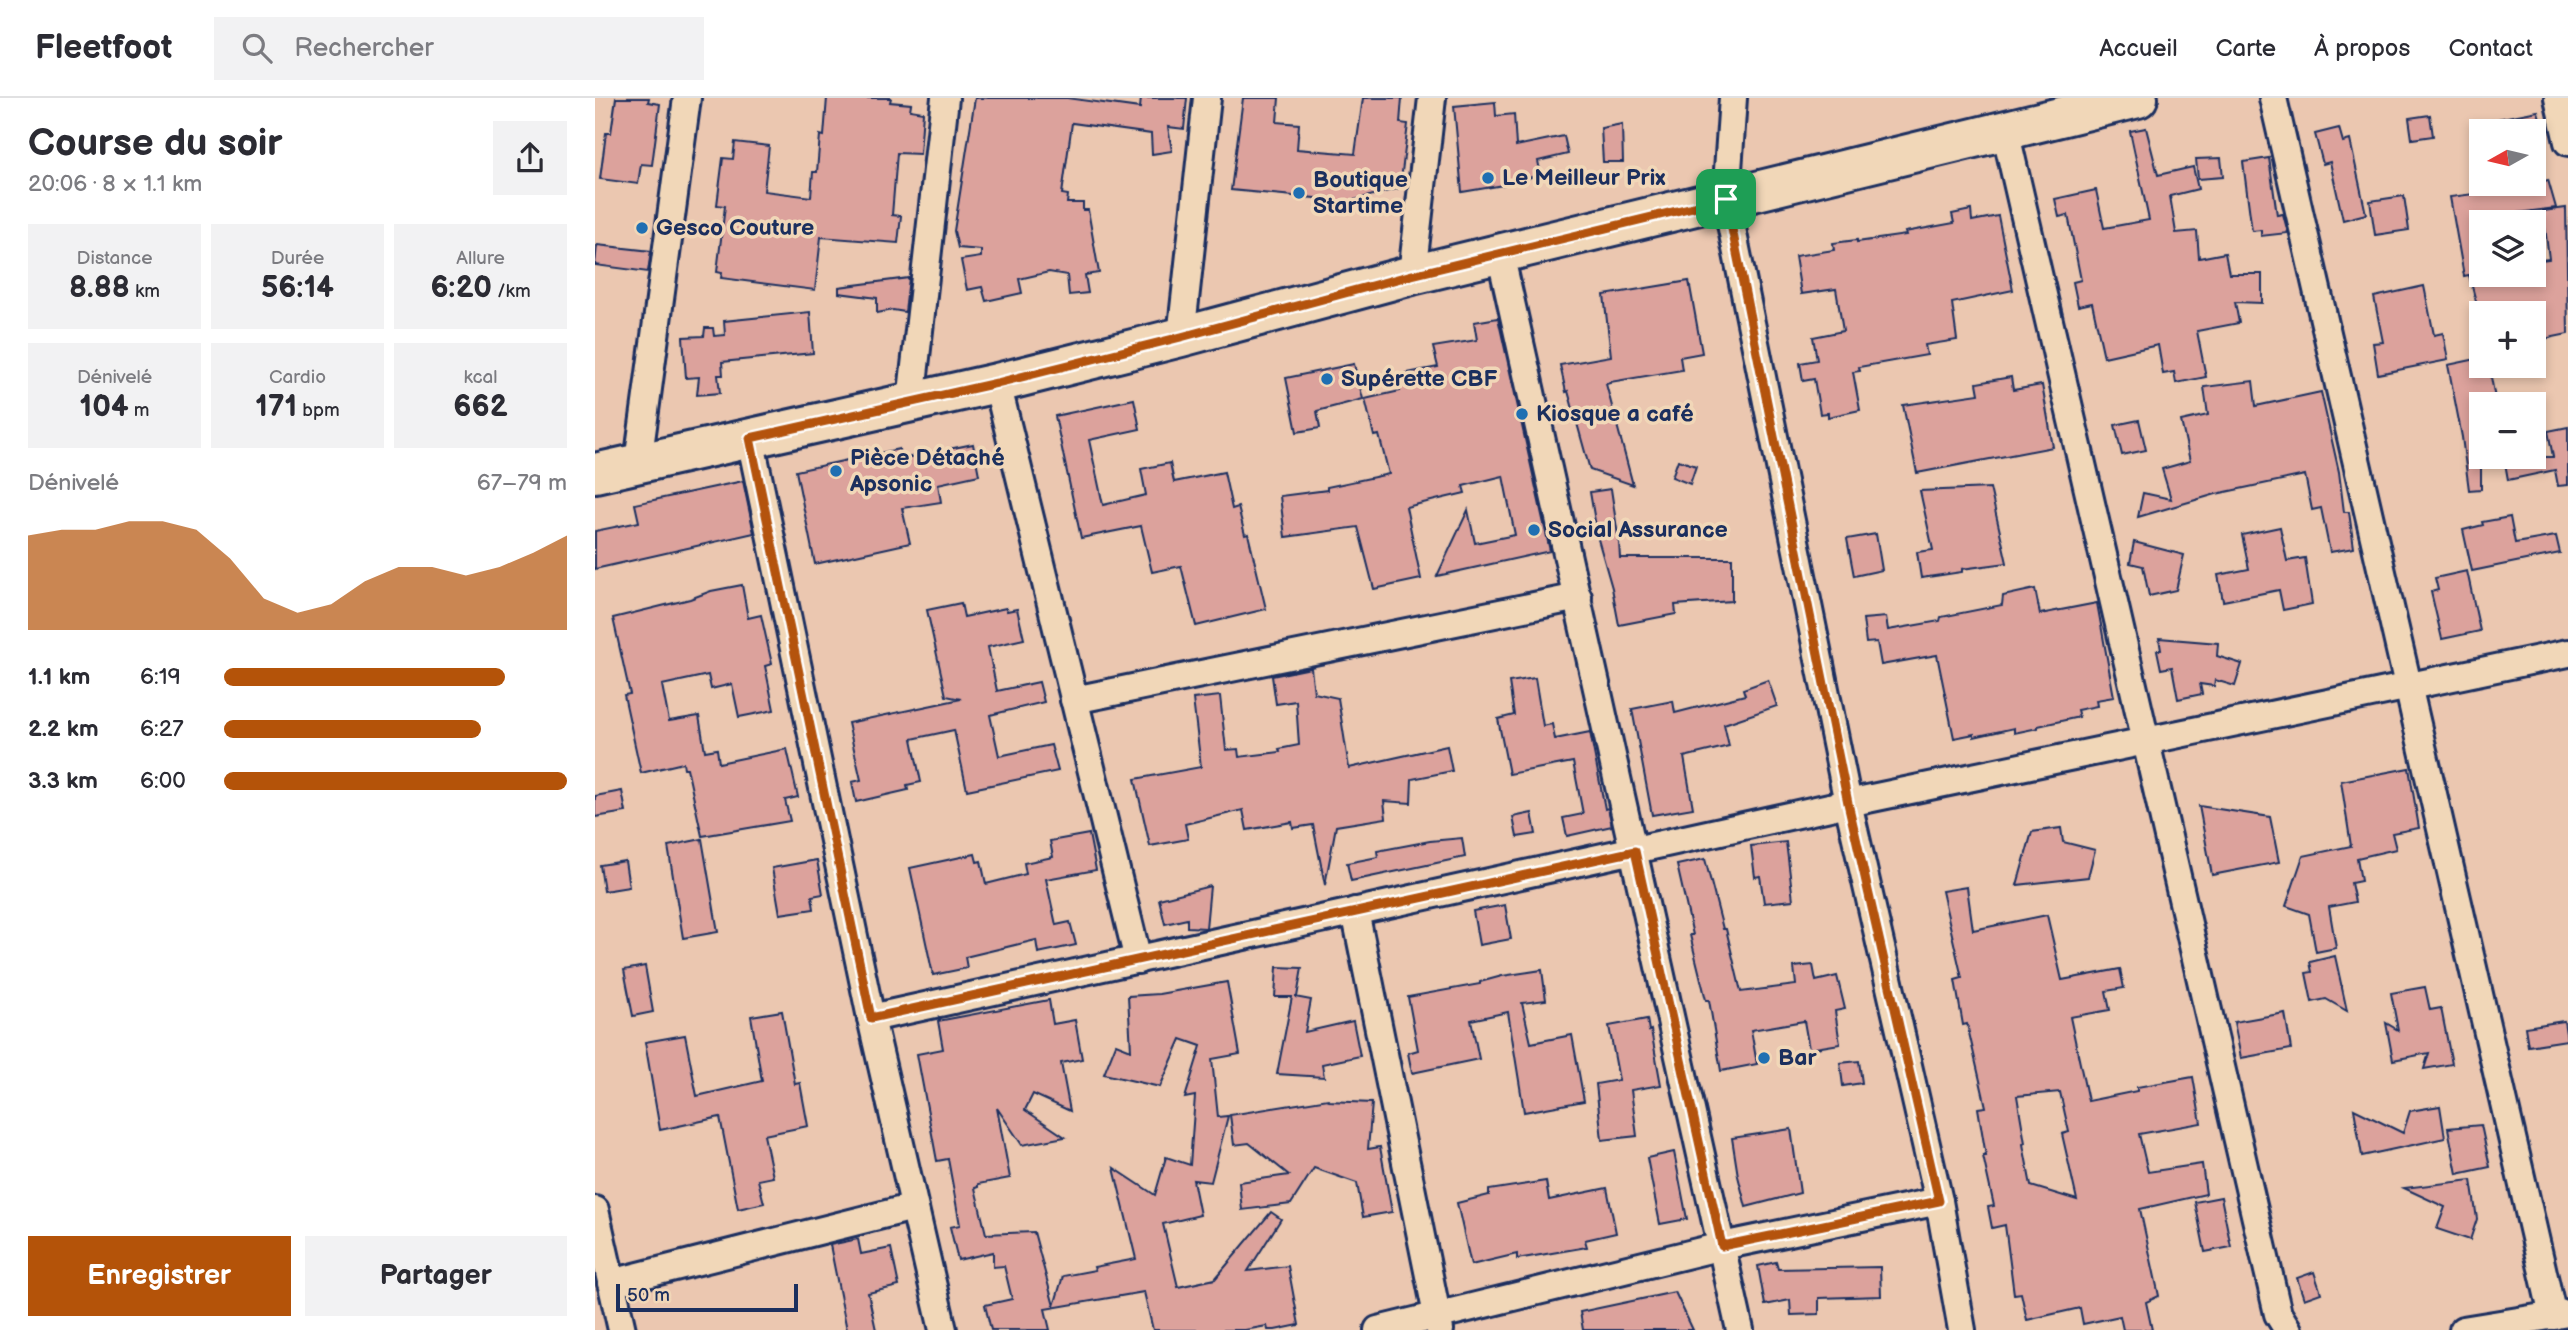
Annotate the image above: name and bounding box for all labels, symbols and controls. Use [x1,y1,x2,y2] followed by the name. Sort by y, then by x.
[214,17,704,80] search box
[35,28,172,68] text: Fleetfoot
[238,29,276,67] icon: search
[294,33,434,64] text: Rechercher
[2099,34,2178,63] text: Accueil
[2216,34,2276,63] text: Carte
[2314,34,2410,63] text: À propos
[2448,34,2533,63] text: Contact
[2469,119,2546,196] north arrow
[2469,119,2546,469] map controls
[28,121,283,166] text: Course du soir
[493,121,567,195] button: share
[1502,164,1666,192] place label: Le Meilleur Prix
[1313,166,1408,220] place label: Boutique Startime
[1696,169,1756,229] pin
[28,170,202,198] text: 20:06 · 8 × 1.1 km
[1480,170,1496,186] marker: Le Meilleur Prix
[1707,180,1745,218] icon: arrive
[1291,185,1307,201] marker: Boutique Startime
[2469,210,2546,287] button: layers
[656,214,814,242] place label: Gesco Couture
[634,220,650,236] marker: Gesco Couture
[77,247,152,270] text: Distance
[271,247,324,270] text: Durée
[456,247,505,270] text: Allure
[69,270,130,306] text: 8.88
[261,270,334,306] text: 56:14
[430,270,492,306] text: 6:20
[130,280,160,303] text: km
[492,280,531,303] text: /km
[2469,301,2546,378] button: +
[1341,365,1498,393] place label: Supérette CBF
[77,366,152,389] text: Dénivelé
[269,366,326,389] text: Cardio
[463,366,498,389] text: kcal
[1319,371,1335,387] marker: Supérette CBF
[80,389,129,425] text: 104
[255,389,297,425] text: 171
[453,389,508,425] text: 662
[2469,392,2546,469] button: −
[129,399,149,422] text: m
[297,399,340,422] text: bpm
[1536,400,1694,428] place label: Kiosque a café
[1514,406,1530,422] marker: Kiosque a café
[849,444,1005,498] place label: Pièce Détaché Apsonic
[828,463,844,479] marker: Pièce Détaché Apsonic
[28,469,119,497] text: Dénivelé
[477,469,567,497] text: 67–79 m
[1548,516,1728,544] place label: Social Assurance
[1526,522,1542,538] marker: Social Assurance
[28,663,90,691] text: 1.1 km
[140,663,181,691] text: 6:19
[28,715,99,743] text: 2.2 km
[140,715,184,743] text: 6:27
[28,767,98,795] text: 3.3 km
[140,767,186,795] text: 6:00
[1778,1044,1817,1072] place label: Bar
[1756,1050,1772,1066] marker: Bar
[28,1236,291,1316] button: Enregistrer
[305,1236,567,1316] button: Partager
[616,1281,798,1313] scale bar
[627,1284,670,1307] text: 50 m

